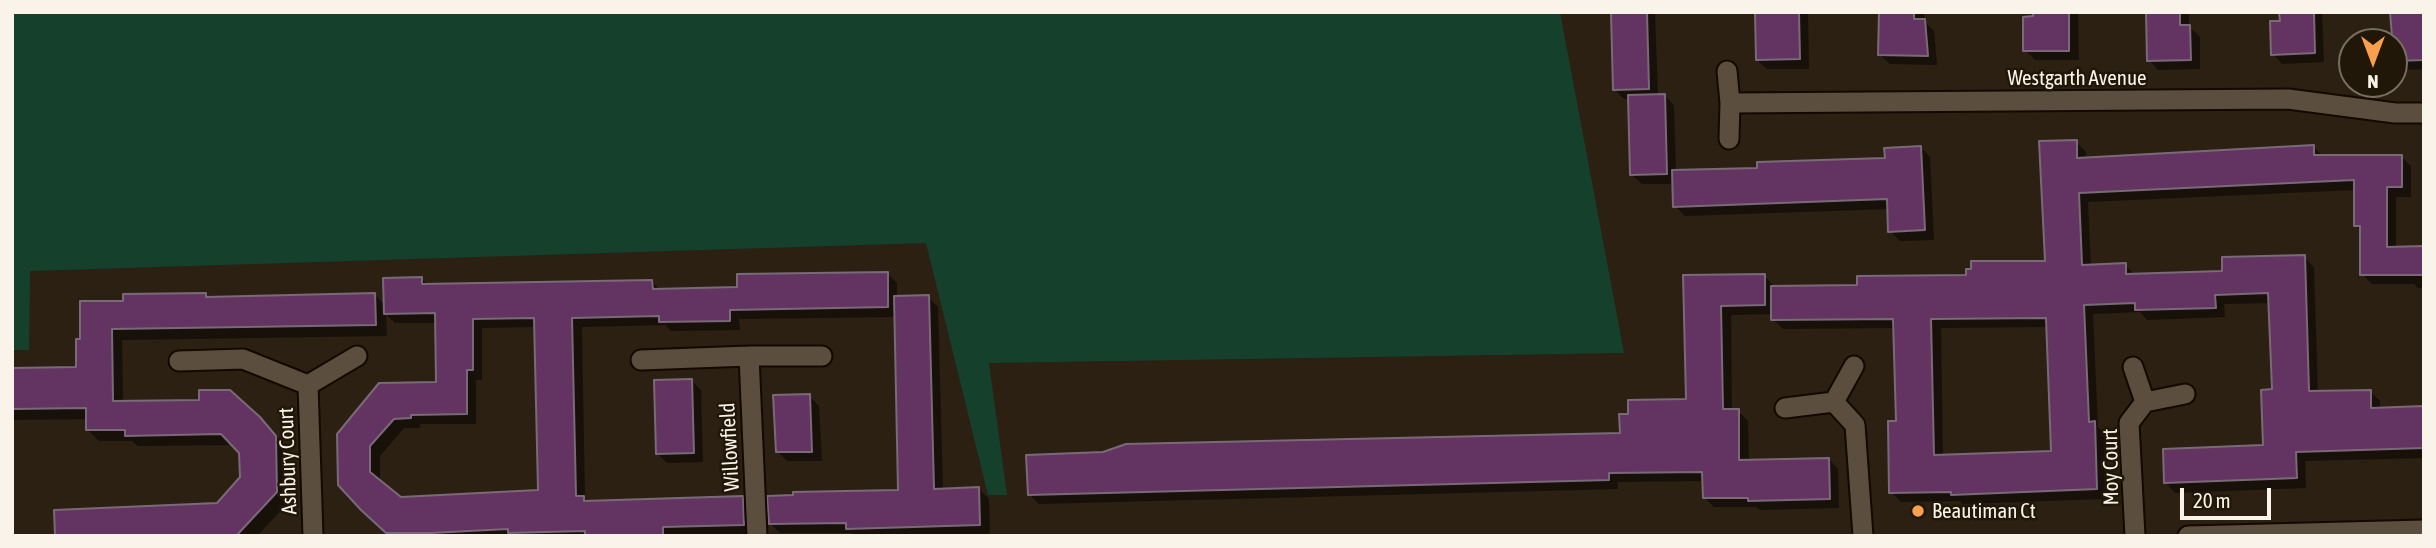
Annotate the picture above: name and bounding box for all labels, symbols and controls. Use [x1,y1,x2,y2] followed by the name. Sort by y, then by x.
[2338,28,2408,98] north arrow
[2007,65,2147,91] street label: Westgarth Avenue
[2367,71,2379,93] text: N
[715,402,745,492] street label: Willowfield
[274,407,302,515] street label: Ashbury Court
[2098,428,2124,506] street label: Moy Court
[2184,475,2275,518] scale bar
[2193,488,2231,512] text: 20 m
[1932,498,2036,524] place label: Beautiman Ct
[1910,503,1926,519] marker: Beautiman Ct

